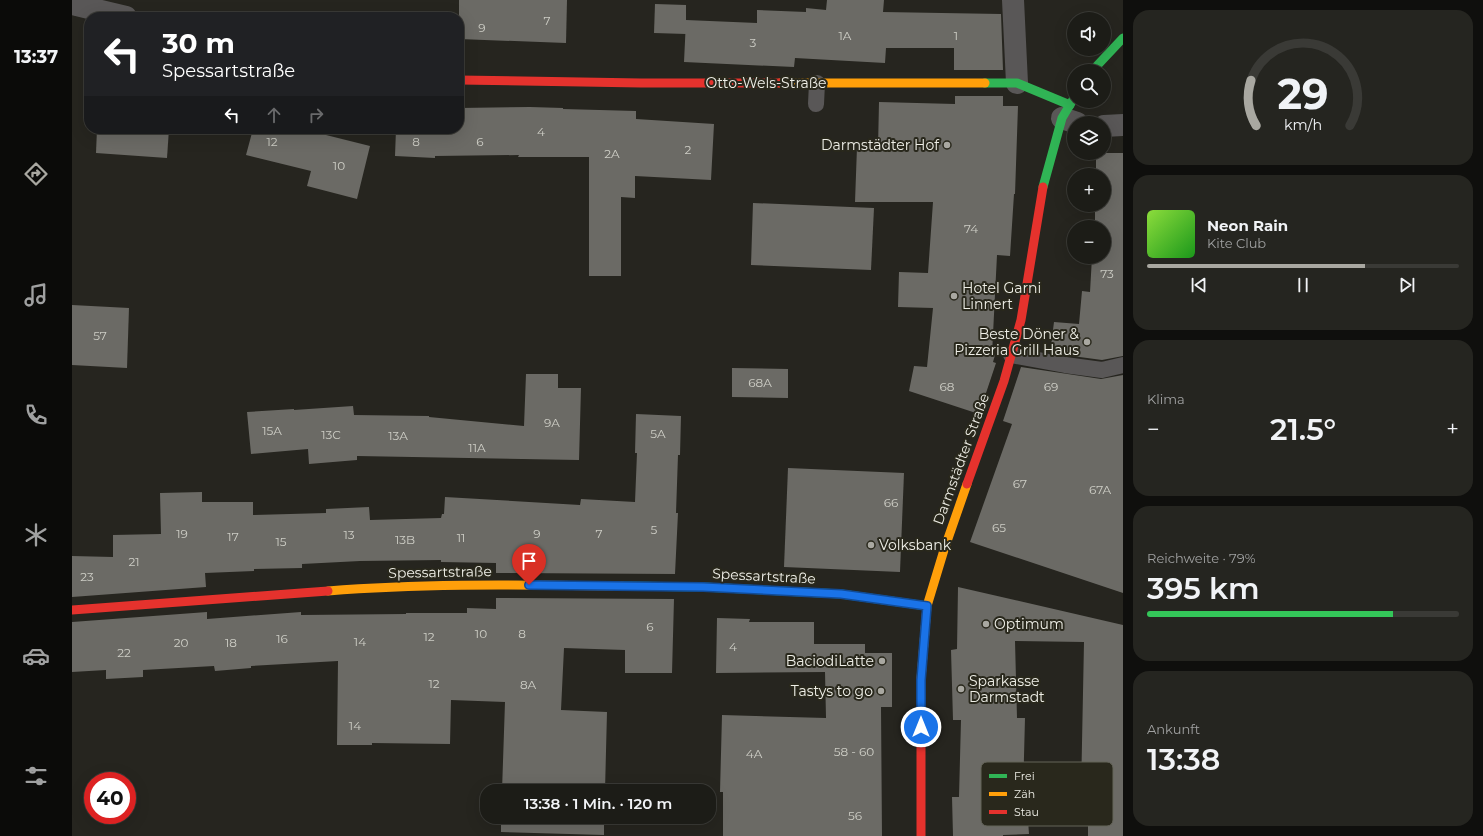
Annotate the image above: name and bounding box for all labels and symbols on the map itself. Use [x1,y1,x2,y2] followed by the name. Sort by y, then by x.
[543,13,551,28] house number: 7
[478,20,486,35] house number: 9
[839,28,852,43] house number: 1A
[954,28,958,43] house number: 1
[750,35,757,50] house number: 3
[705,74,827,92] street label: Otto-Wels-Straße
[537,124,545,139] house number: 4
[266,134,278,149] house number: 12
[412,134,420,149] house number: 8
[476,134,484,149] house number: 6
[821,136,940,154] place label: Darmstädter Hof
[942,140,952,150] marker: Darmstädter Hof
[685,142,692,157] house number: 2
[604,146,620,161] house number: 2A
[333,158,345,173] house number: 10
[964,221,978,236] house number: 74
[1100,266,1114,281] house number: 73
[962,279,1041,313] place label: Hotel Garni Linnert
[949,291,959,301] marker: Hotel Garni Linnert
[954,325,1080,359] place label: Beste Döner & Pizzeria Grill Haus
[93,328,107,343] house number: 57
[1082,337,1092,347] marker: Beste Döner & Pizzeria Grill Haus
[748,375,772,390] house number: 68A
[940,379,955,394] house number: 68
[1044,379,1058,394] house number: 69
[929,391,993,527] street label: Darmstädter Straße
[544,415,560,430] house number: 9A
[262,423,282,438] house number: 15A
[650,426,666,441] house number: 5A
[321,427,341,442] house number: 13C
[388,428,408,443] house number: 13A
[468,440,486,455] house number: 11A
[1013,476,1027,491] house number: 67
[1089,482,1111,497] house number: 67A
[884,495,898,510] house number: 66
[992,520,1006,535] house number: 65
[651,522,658,537] house number: 5
[176,526,188,541] house number: 19
[533,526,541,541] house number: 9
[595,526,603,541] house number: 7
[343,527,355,542] house number: 13
[227,529,239,544] house number: 17
[457,530,465,545] house number: 11
[395,532,415,547] house number: 13B
[275,534,287,549] house number: 15
[879,536,952,554] place label: Volksbank
[866,540,876,550] marker: Volksbank
[512,544,546,585] pin
[128,554,140,569] house number: 21
[388,562,492,582] street label: Spessartstraße
[712,564,816,588] street label: Spessartstraße
[80,569,94,584] house number: 23
[994,615,1064,633] place label: Optimum
[646,619,654,634] house number: 6
[981,619,991,629] marker: Optimum
[475,626,487,641] house number: 10
[518,626,526,641] house number: 8
[423,629,435,644] house number: 12
[276,631,288,646] house number: 16
[354,634,366,649] house number: 14
[174,635,188,650] house number: 20
[225,635,237,650] house number: 18
[729,639,737,654] house number: 4
[117,645,131,660] house number: 22
[786,652,874,670] place label: BaciodiLatte
[877,656,887,666] marker: BaciodiLatte
[969,672,1045,706] place label: Sparkasse Darmstadt
[428,676,440,691] house number: 12
[520,677,536,692] house number: 8A
[791,682,873,700] place label: Tastys to go
[956,684,966,694] marker: Sparkasse Darmstadt
[876,686,886,696] marker: Tastys to go
[900,706,942,748] position arrow
[349,718,361,733] house number: 14
[834,744,874,759] house number: 58 - 60
[746,746,763,761] house number: 4A
[981,762,1113,826] legend
[1014,769,1035,783] text: Frei
[84,772,136,824] speed limit sign: 40
[1014,787,1035,801] text: Zäh
[1014,805,1039,819] text: Stau
[848,808,862,823] house number: 56

